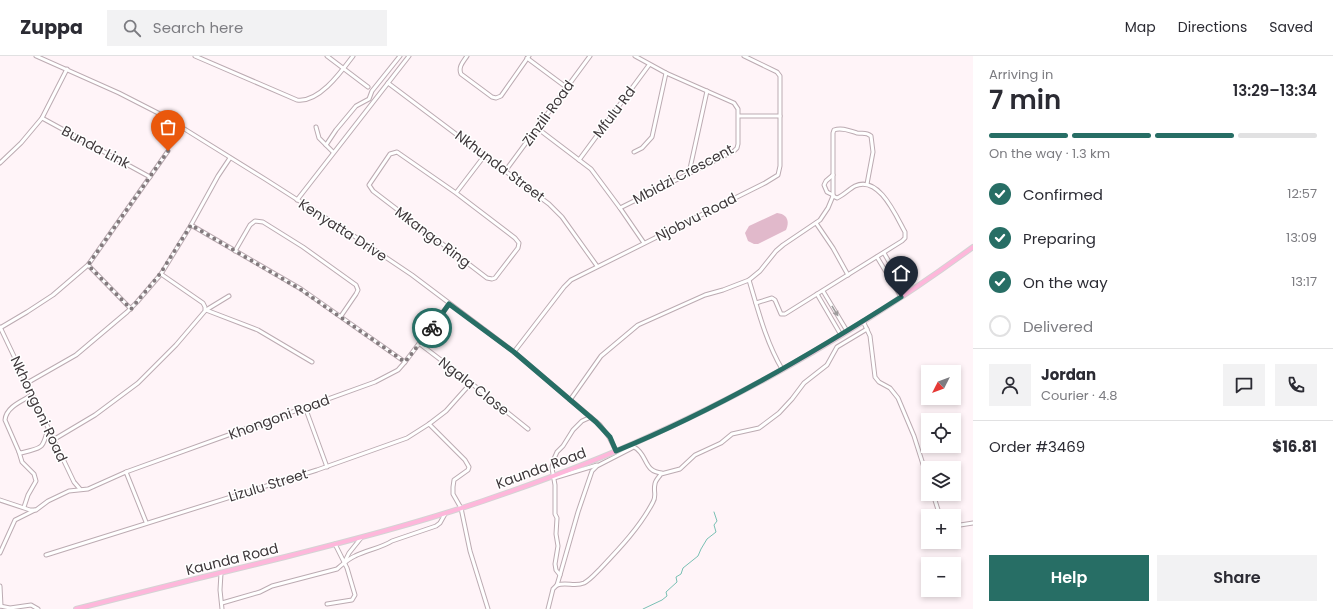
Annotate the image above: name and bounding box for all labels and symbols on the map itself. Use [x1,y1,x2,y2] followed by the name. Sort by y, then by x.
[517,76,579,150] street label: Zinzili Road
[588,82,640,142] street label: Mfulu Rd
[151,110,185,151] pin
[58,121,134,174] street label: Bunda Link
[451,126,549,206] street label: Nkhunda Street
[629,139,737,209] street label: Mbidzi Crescent
[652,188,740,246] street label: Njobvu Road
[295,194,391,266] street label: Kenyatta Drive
[391,202,475,272] street label: Mkango Ring
[884,256,918,297] pin
[831,306,839,316] one-way arrow
[412,308,452,348] courier
[435,352,514,420] street label: Ngala Close
[6,353,72,465] street label: Nkhongoni Road
[921,365,961,405] north arrow
[226,389,332,445] street label: Khongoni Road
[493,442,589,494] street label: Kaunda Road
[226,463,310,507] street label: Lizulu Street
[184,538,280,580] street label: Kaunda Road

